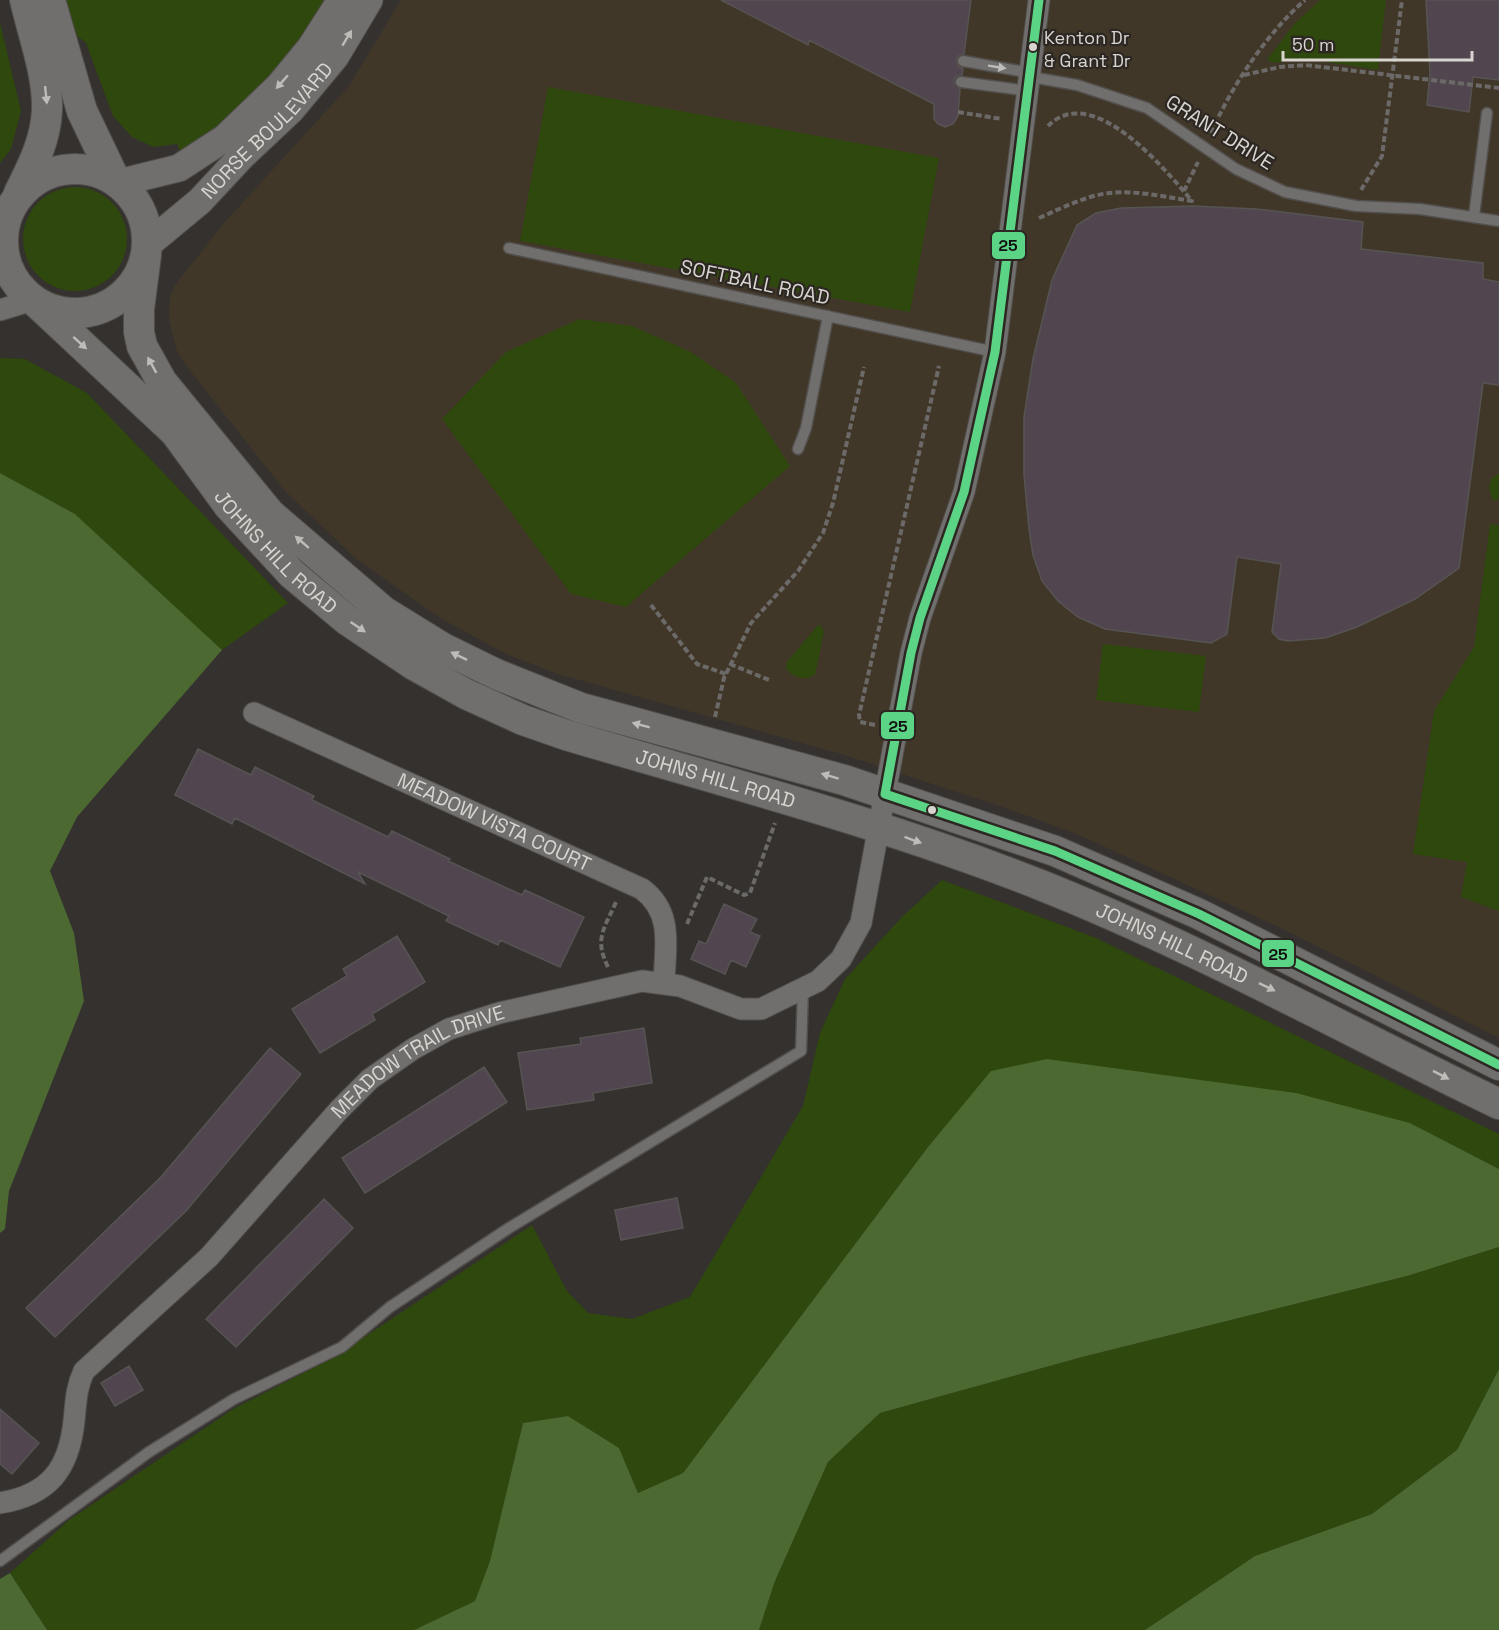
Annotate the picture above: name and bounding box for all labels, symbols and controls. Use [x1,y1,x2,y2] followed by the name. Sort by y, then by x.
[1283,24,1472,62] scale bar
[1044,26,1131,72] place label: Kenton Dr & Grant Dr
[341,30,352,46] one-way arrow
[1292,33,1334,56] text: 50 m
[1027,41,1039,53] marker: Kenton Dr & Grant Dr
[195,57,338,205] street label: NORSE BOULEVARD
[988,63,1007,72] one-way arrow
[275,74,289,89] one-way arrow
[41,85,51,104] one-way arrow
[1161,89,1279,175] street label: GRANT DRIVE
[991,231,1026,260] line badge: 25
[998,235,1018,256] text: 25
[678,253,832,311] street label: SOFTBALL ROAD
[72,336,87,349] one-way arrow
[147,356,157,373] one-way arrow
[208,485,343,619] street label: JOHNS HILL ROAD
[295,536,310,549] one-way arrow
[349,621,365,633] one-way arrow
[451,652,468,661] one-way arrow
[880,711,915,740] line badge: 25
[888,716,908,737] text: 25
[632,719,651,729] one-way arrow
[633,743,798,814] street label: JOHNS HILL ROAD
[393,767,596,877] street label: MEADOW VISTA COURT
[821,771,839,780] one-way arrow
[926,804,938,816] unlabelled marker
[904,835,922,845] one-way arrow
[1092,897,1252,990] street label: JOHNS HILL ROAD
[1261,939,1295,968] line badge: 25
[1268,944,1288,965] text: 25
[1259,983,1276,992] one-way arrow
[325,999,508,1124] street label: MEADOW TRAIL DRIVE
[1433,1071,1450,1080] one-way arrow

